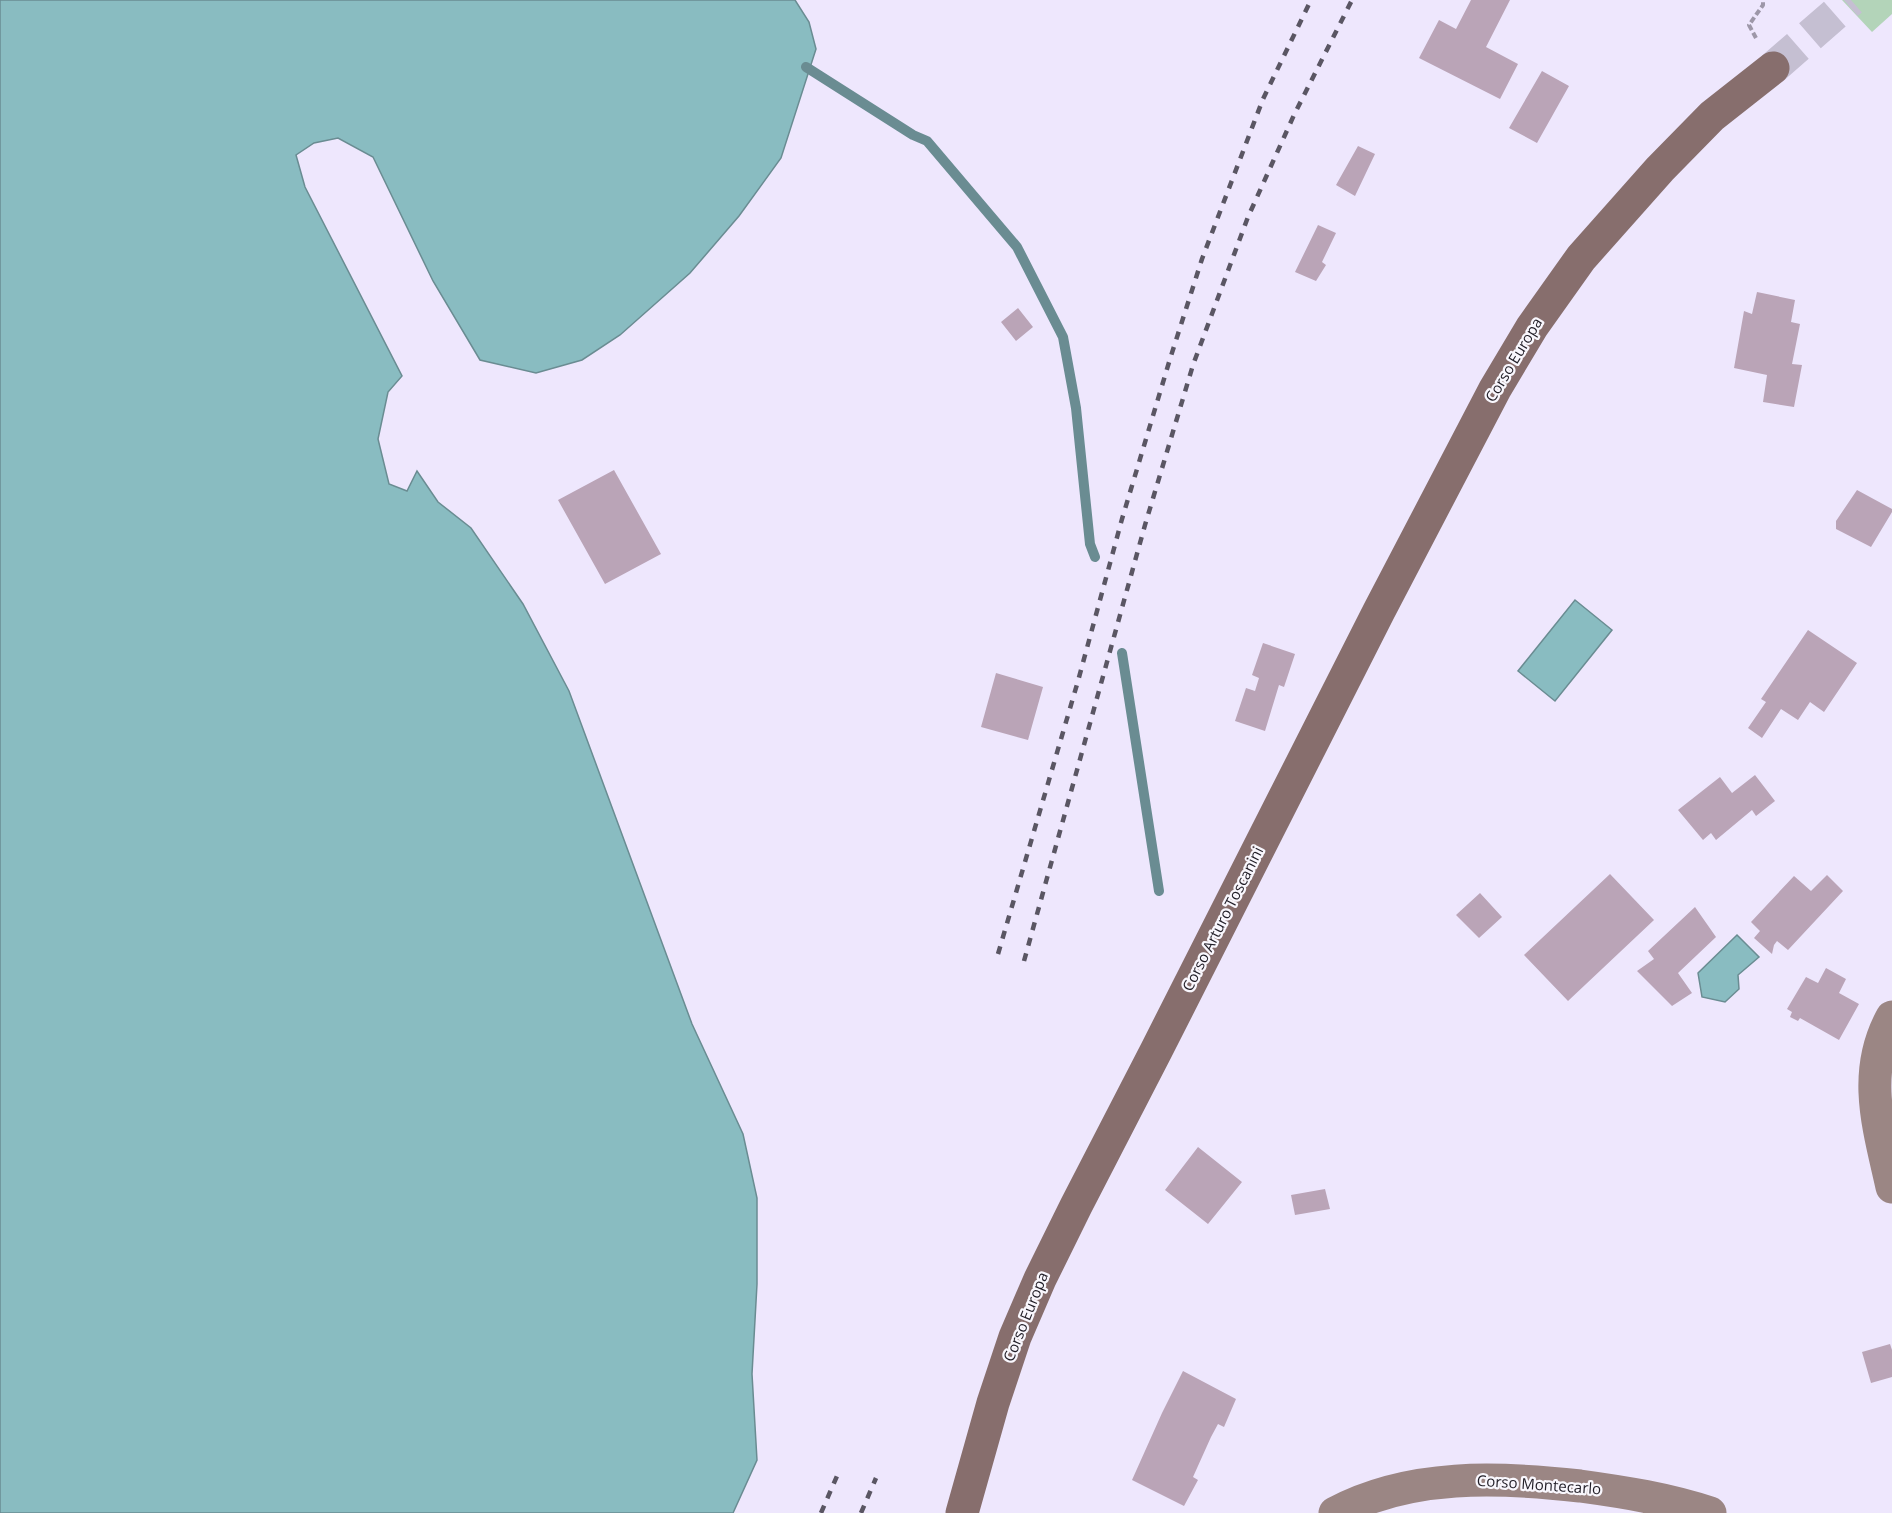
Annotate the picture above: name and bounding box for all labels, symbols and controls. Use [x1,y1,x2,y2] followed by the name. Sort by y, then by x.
[1480,314,1546,405] street label: Corso Europa
[1177,843,1267,994] street label: Corso Arturo Toscanini
[998,1269,1052,1364] street label: Corso Europa
[1476,1470,1602,1498] street label: Corso Montecarlo

